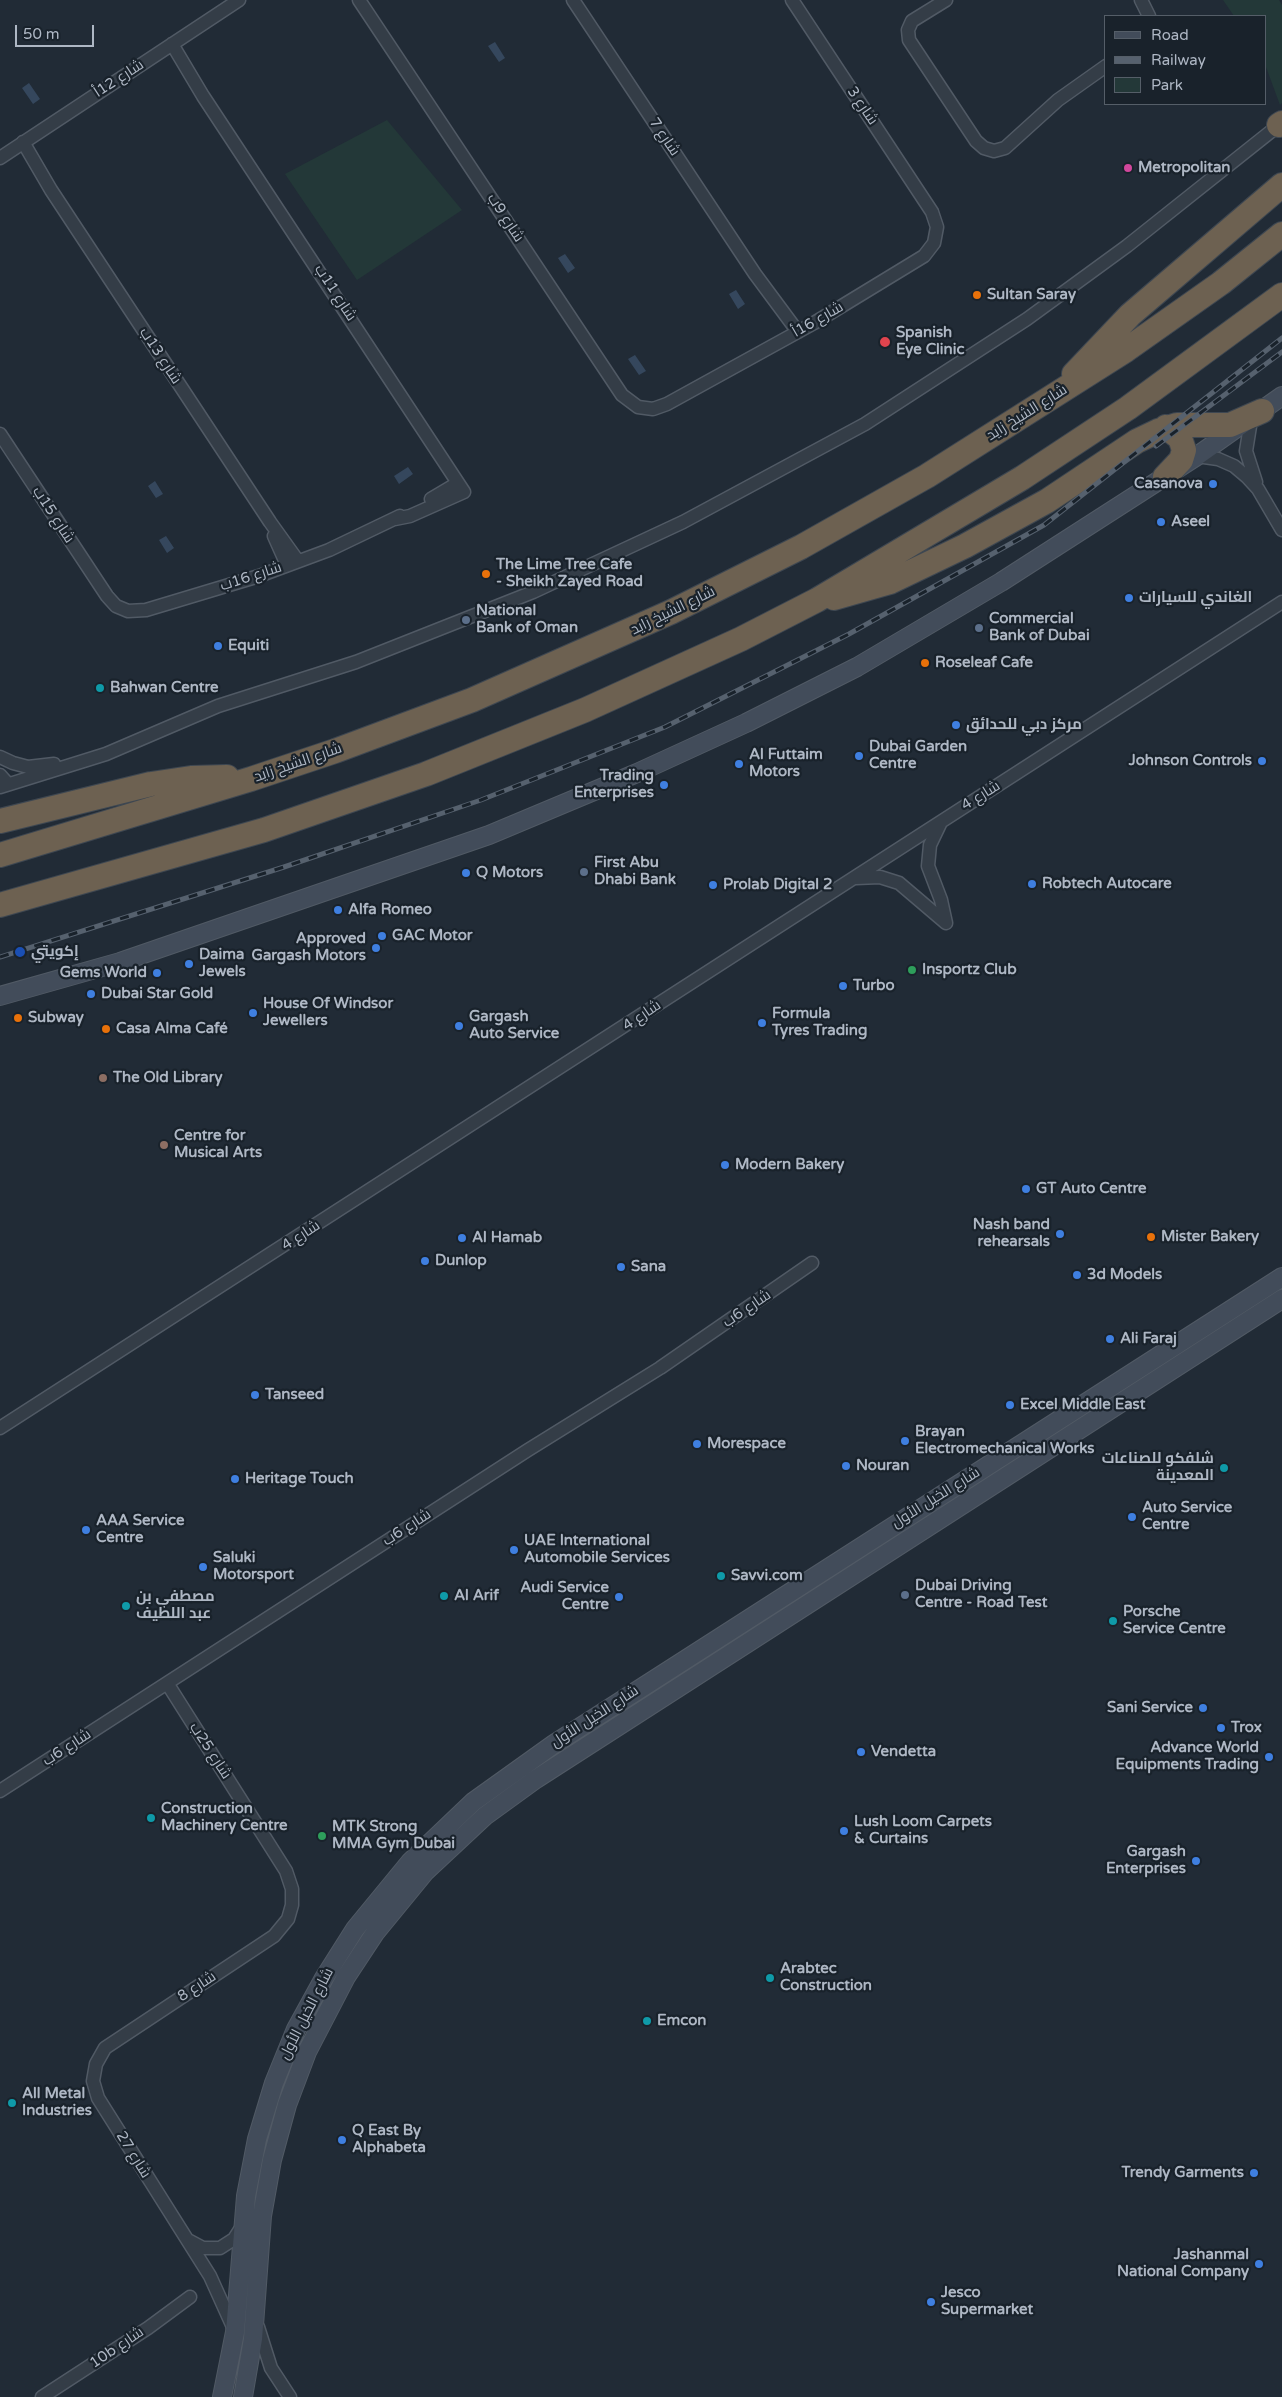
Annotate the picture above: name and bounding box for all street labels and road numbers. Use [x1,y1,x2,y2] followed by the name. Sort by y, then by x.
[91,56,147,102] street label: شارع 12أ
[843,83,881,129] street label: شارع 3
[645,114,683,160] street label: شارع 7
[483,190,527,246] street label: شارع 9ب
[310,261,360,325] street label: شارع 11ب
[789,298,847,342] street label: شارع 16أ
[135,324,185,388] street label: شارع 13ب
[983,381,1071,445] street label: شارع الشيخ زايد
[28,483,78,547] street label: شارع 15ب
[218,559,284,595] street label: شارع 16ب
[628,583,718,639] street label: شارع الشيخ زايد
[252,740,344,786] street label: شارع الشيخ زايد
[958,777,1004,815] street label: شارع 4
[619,997,665,1035] street label: شارع 4
[278,1217,324,1255] street label: شارع 4
[719,1286,775,1332] street label: شارع 6ب
[888,1464,984,1532] street label: شارع الخيل الأول
[379,1506,435,1550] street label: شارع 6ب
[548,1682,642,1752] street label: شارع الخيل الأول
[185,1719,235,1783] street label: شارع 25ب
[39,1726,95,1770] street label: شارع 6ب
[276,1965,338,2063] street label: شارع الخيل الأول
[174,1968,220,2006] street label: شارع 8
[112,2128,154,2182] street label: شارع 27
[87,2323,147,2373] street label: 10b شارع

